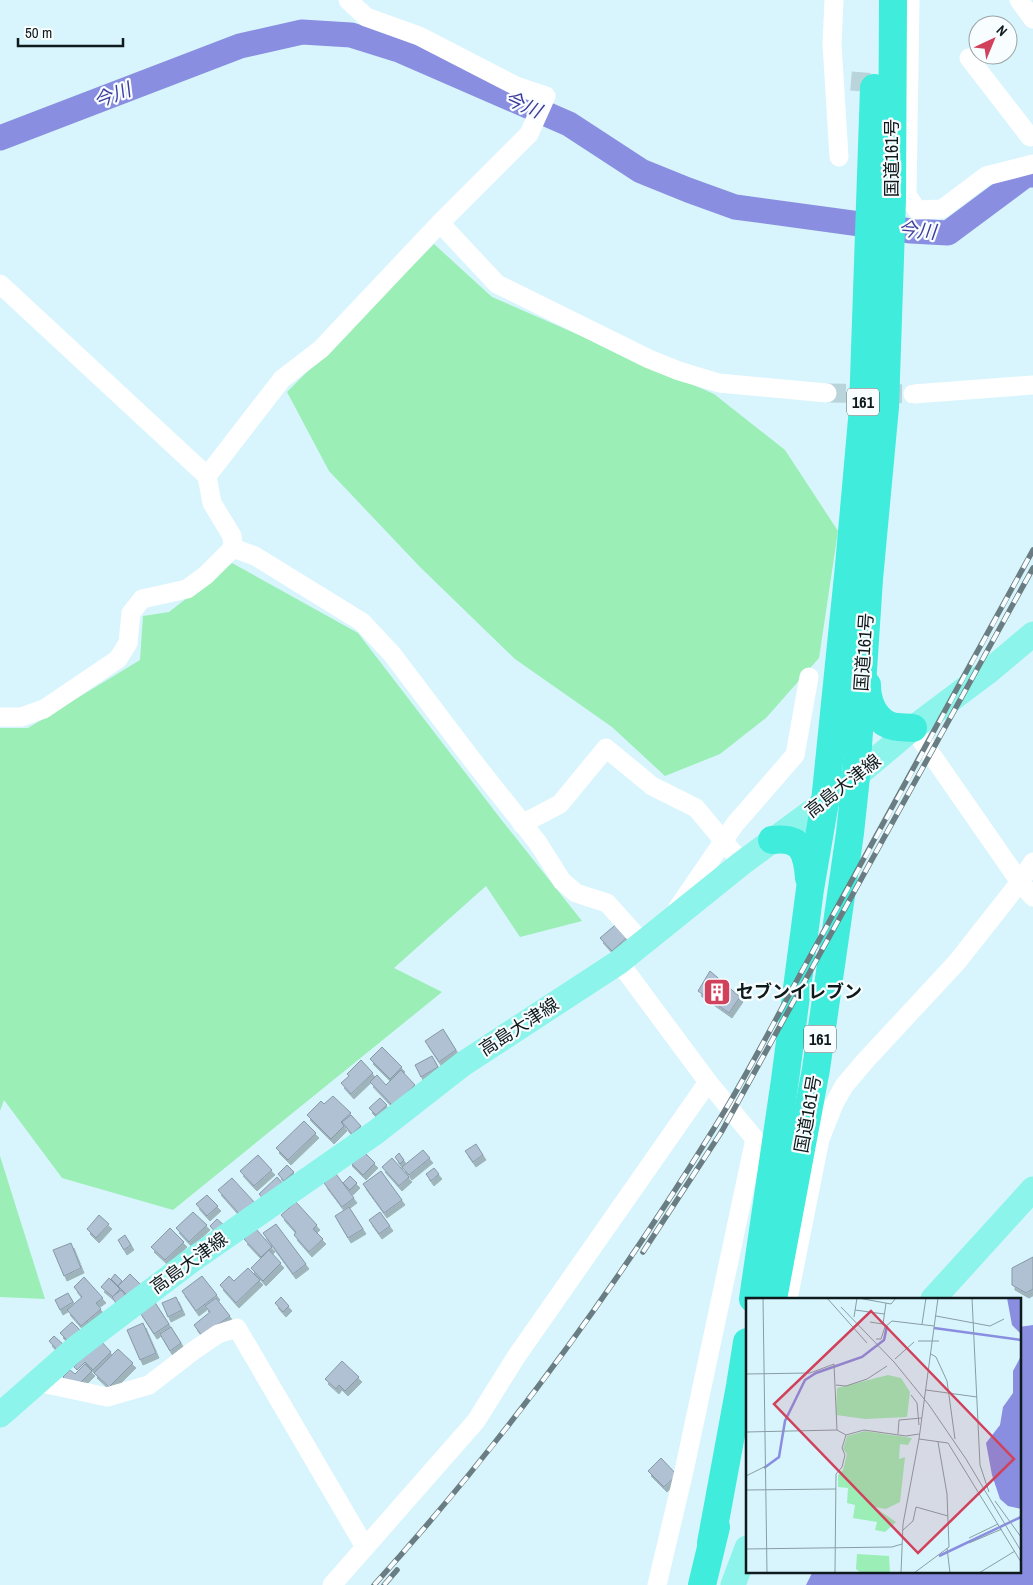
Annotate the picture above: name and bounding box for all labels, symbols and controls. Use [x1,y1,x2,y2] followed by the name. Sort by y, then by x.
[18,15,122,47] scale bar
[968,15,1018,65] north arrow
[993,21,1011,40] text: N
[25,22,52,43] text: 50 m
[90,75,136,114] water label: 今川
[500,84,547,124] water label: 今川
[879,119,904,197] street label: 国道161号
[897,215,939,245] water label: 今川
[847,388,879,416] road number: 161
[848,612,879,692] street label: 国道161号
[800,748,886,823] street label: 高島大津線
[702,977,732,1007] building icon: セブンイレブン
[736,979,862,1004] place label: セブンイレブン
[474,992,563,1062] street label: 高島大津線
[804,1026,836,1052] road number: 161
[788,1073,827,1155] street label: 国道161号
[145,1226,232,1299] street label: 高島大津線
[746,1298,1020,1572] inset map

